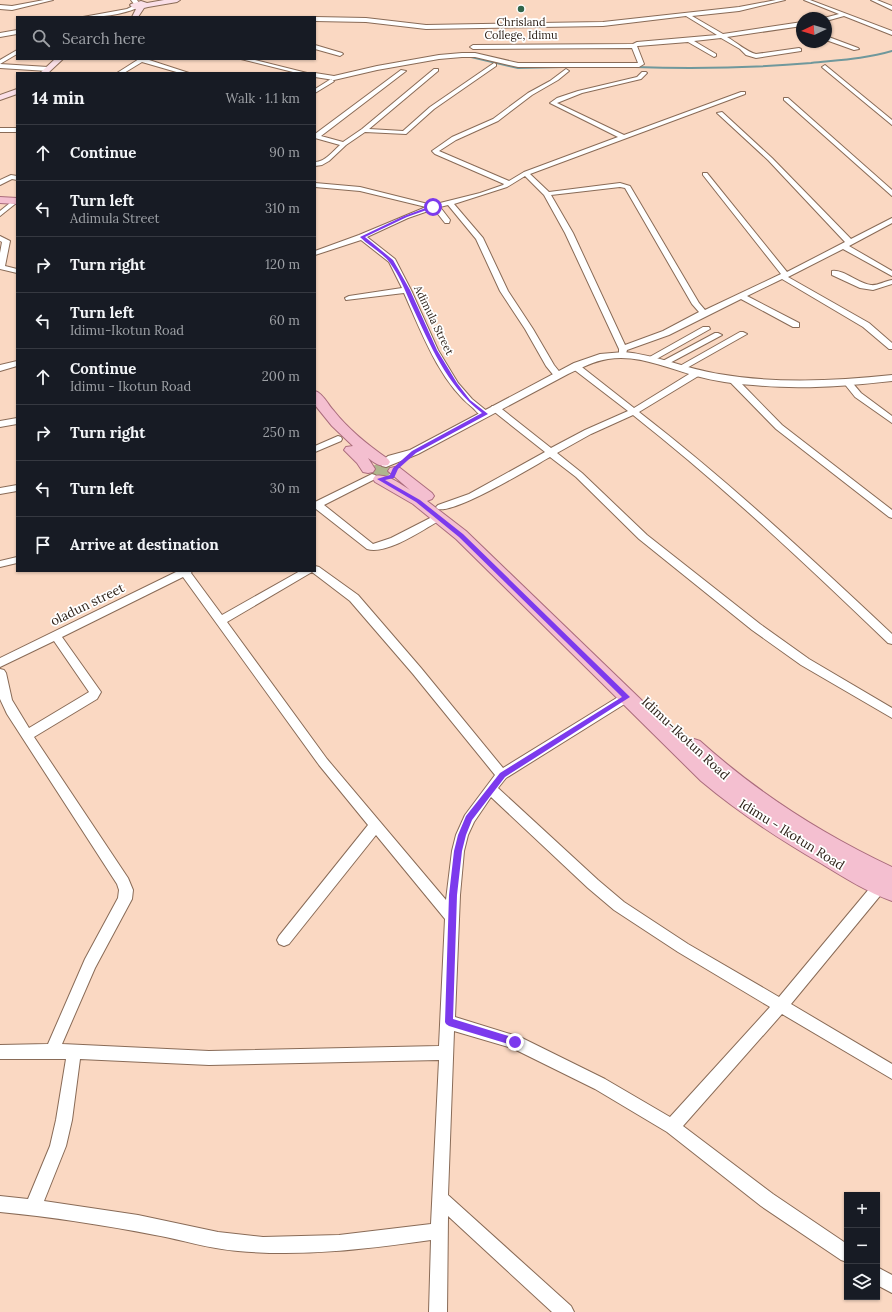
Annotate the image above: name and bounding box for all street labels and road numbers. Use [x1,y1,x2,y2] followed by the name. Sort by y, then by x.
[411,282,457,358] street label: Adimula Street
[47,579,127,630] street label: oladun street
[638,693,733,784] street label: Idimu-Ikotun Road
[736,795,848,874] street label: Idimu - Ikotun Road

